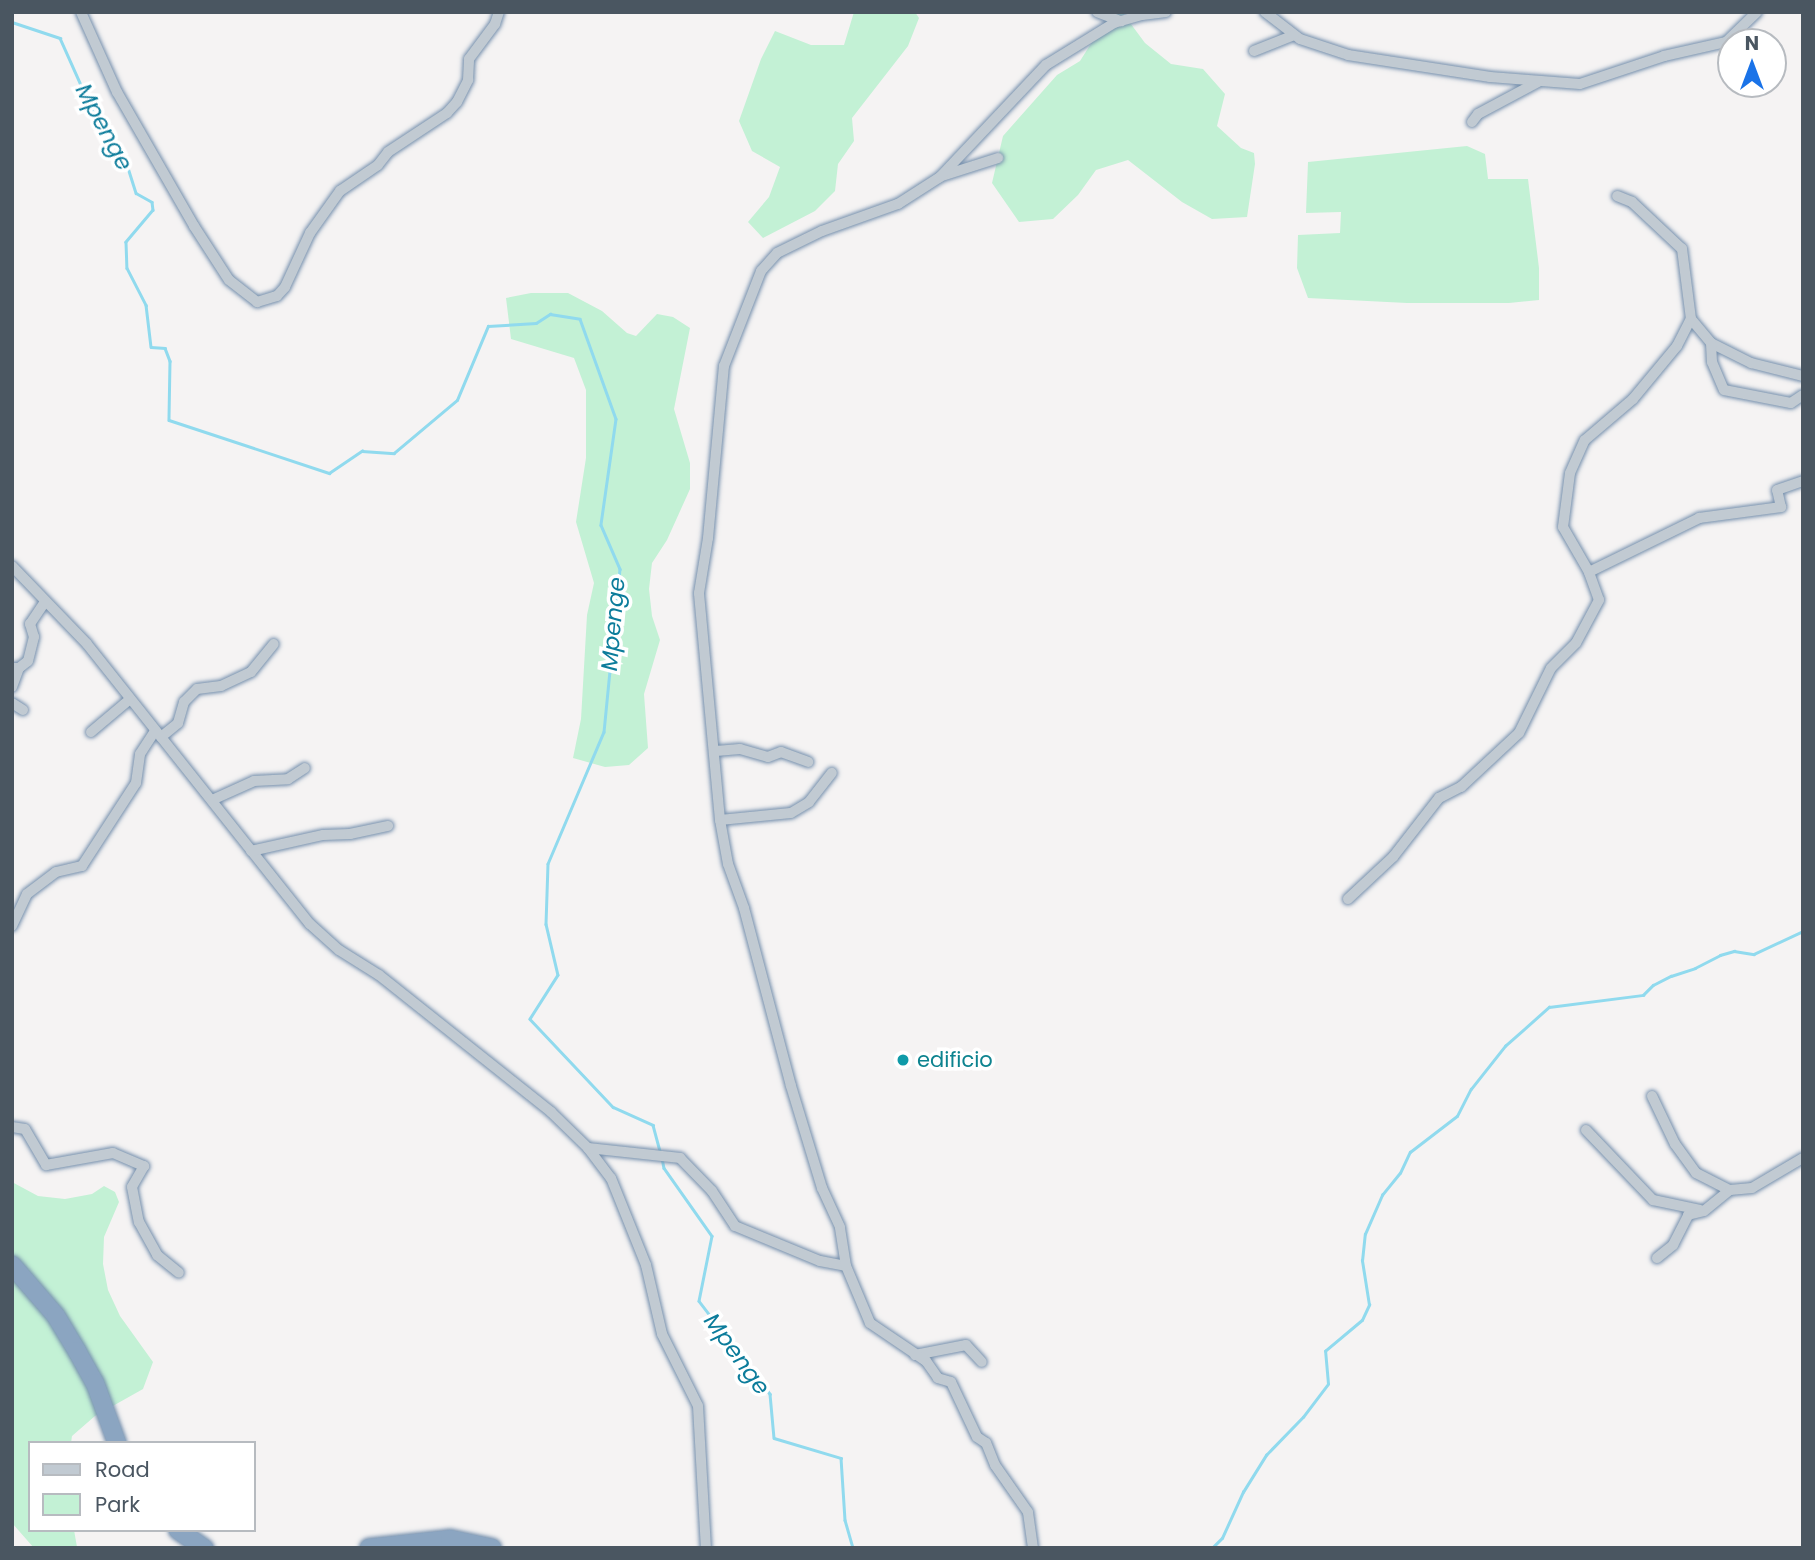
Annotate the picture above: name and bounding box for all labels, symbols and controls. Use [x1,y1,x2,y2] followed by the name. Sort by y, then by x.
[1717,28,1787,98] north arrow
[1745,30,1759,57] text: N
[70,79,138,175] water label: Mpenge
[595,576,631,672] water label: Mpenge
[917,1047,993,1073] place label: edificio
[895,1052,911,1068] marker: edificio
[698,1308,776,1400] water label: Mpenge
[28,1441,256,1532] legend
[95,1455,150,1484] text: Road
[95,1490,140,1519] text: Park

